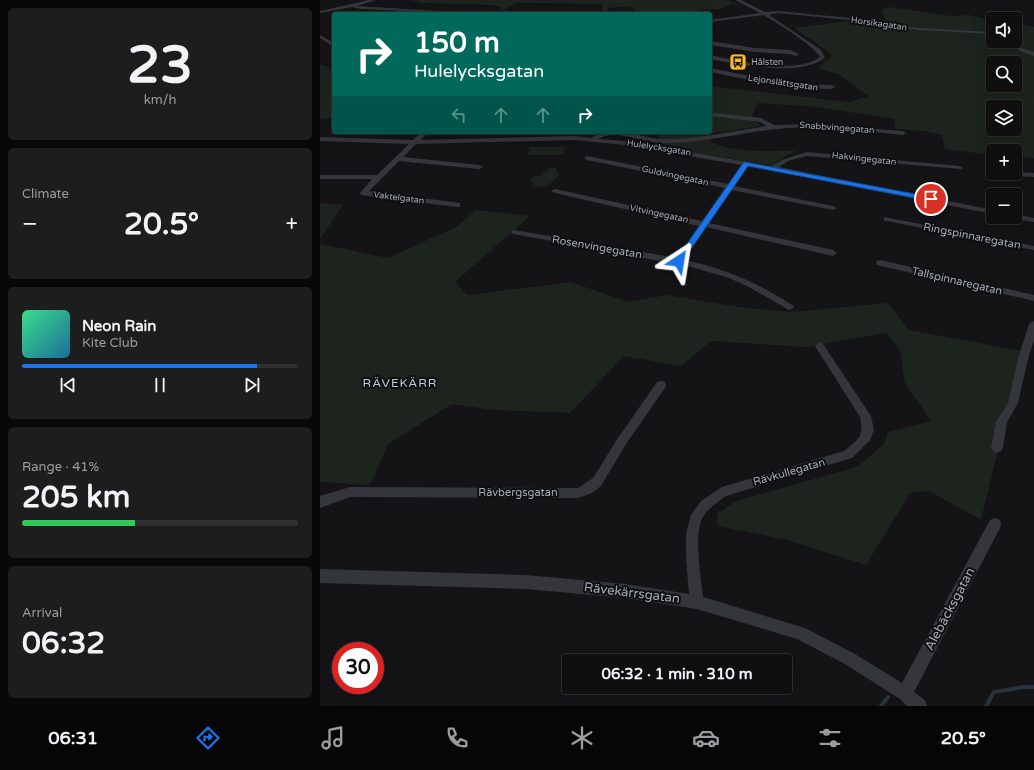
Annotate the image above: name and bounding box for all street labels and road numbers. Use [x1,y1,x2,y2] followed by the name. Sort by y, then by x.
[850,15,908,33] street label: Horsikagatan
[747,73,819,93] street label: Lejonslättsgatan
[799,120,875,136] street label: Snabbvingegatan
[626,137,692,159] street label: Hulelycksgatan
[831,150,897,168] street label: Hakvingegatan
[641,164,709,188] street label: Guldvingegatan
[373,189,425,207] street label: Vaktelgatan
[629,202,689,226] street label: Vitvingegatan
[922,220,1022,252] street label: Ringspinnaregatan
[551,233,643,261] street label: Rosenvingegatan
[911,264,1003,298] street label: Tallspinnaregatan
[752,456,826,488] street label: Rävkullegatan
[478,486,558,499] street label: Rävbergsgatan
[921,565,979,653] street label: Alebäcksgatan
[583,579,681,607] street label: Rävekärrsgatan

